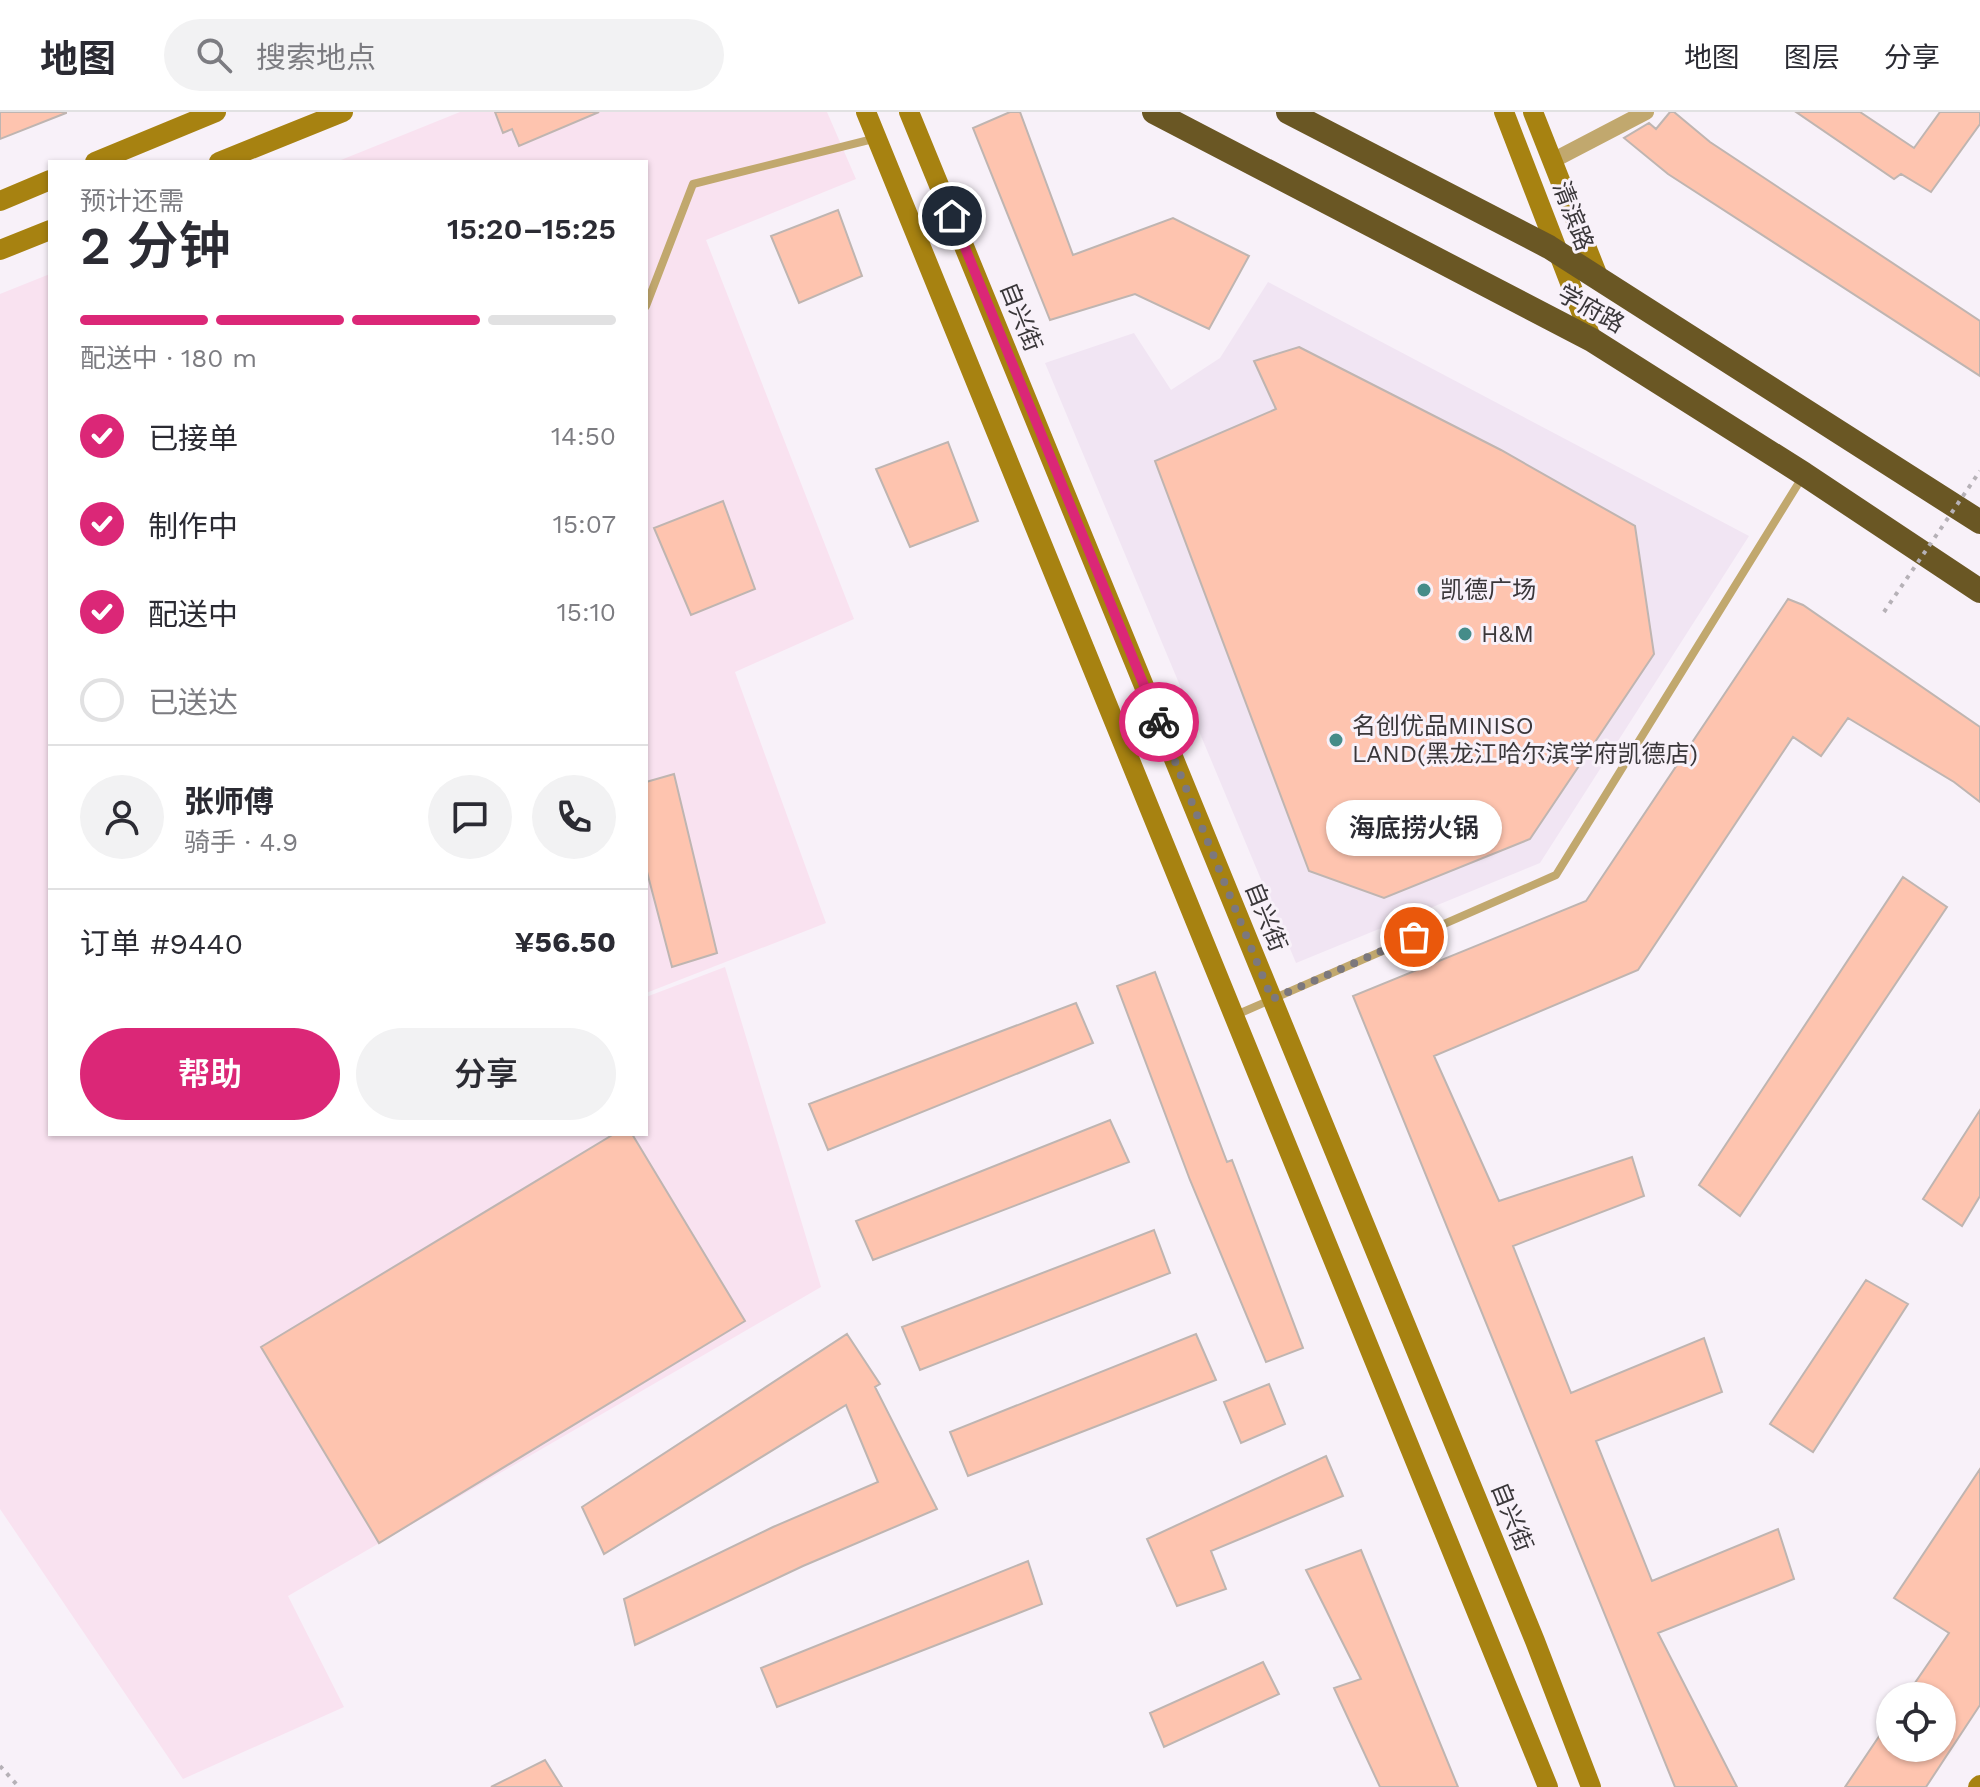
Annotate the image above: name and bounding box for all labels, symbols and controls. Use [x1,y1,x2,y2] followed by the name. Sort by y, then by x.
[164,19,724,91] search box
[192,33,236,77] icon: search
[40,37,116,81] text: 地图
[256,40,376,75] text: 搜索地点
[1684,41,1740,74] text: 地图
[1784,41,1840,74] text: 图层
[1884,41,1940,74] text: 分享
[1547,177,1599,255] street label: 清滨路
[918,182,986,250] pin
[80,186,184,216] text: 预计还需
[930,194,974,238] icon: home
[447,211,616,246] text: 15:20–15:25
[80,216,231,277] text: 2 分钟
[995,278,1047,356] street label: 自兴街
[1553,279,1629,339] street label: 学府路
[80,343,257,373] text: 配送中 · 180 m
[80,414,124,458] icon: check
[148,421,238,456] text: 已接单
[551,421,616,451] text: 14:50
[80,502,124,546] icon: check
[148,509,238,544] text: 制作中
[553,509,616,539] text: 15:07
[1440,576,1536,604] place label: 凯德广场
[1415,581,1433,599] marker: 凯德广场
[80,590,124,634] icon: check
[148,597,238,632] text: 配送中
[557,597,616,627] text: 15:10
[1481,620,1534,648] place label: H&M
[1456,625,1474,643] marker: H&M
[1119,682,1199,762] courier
[148,685,238,720] text: 已送达
[1137,700,1181,744] icon: bike
[1352,712,1698,768] place label: 名创优品MINISO LAND(黑龙江哈尔滨学府凯德店)
[1327,731,1345,749] marker: 名创优品MINISO LAND(黑龙江哈尔滨学府凯德店)
[80,775,164,859] button: person
[428,775,512,859] button: chat
[532,775,616,859] button: phone
[184,784,274,819] text: 张师傅
[1326,801,1502,857] callout: 海底捞火锅
[1349,813,1479,843] text: 海底捞火锅
[184,827,298,857] text: 骑手 · 4.9
[1240,878,1292,956] street label: 自兴街
[1380,903,1448,971] pin
[1392,915,1436,959] icon: bag
[515,924,616,959] text: ¥56.50
[80,926,243,961] text: 订单 #9440
[80,1028,340,1120] button: 帮助
[356,1028,616,1120] button: 分享
[1486,1478,1538,1556] street label: 自兴街
[1876,1682,1956,1762] map controls
[1876,1682,1956,1762] button: locate

